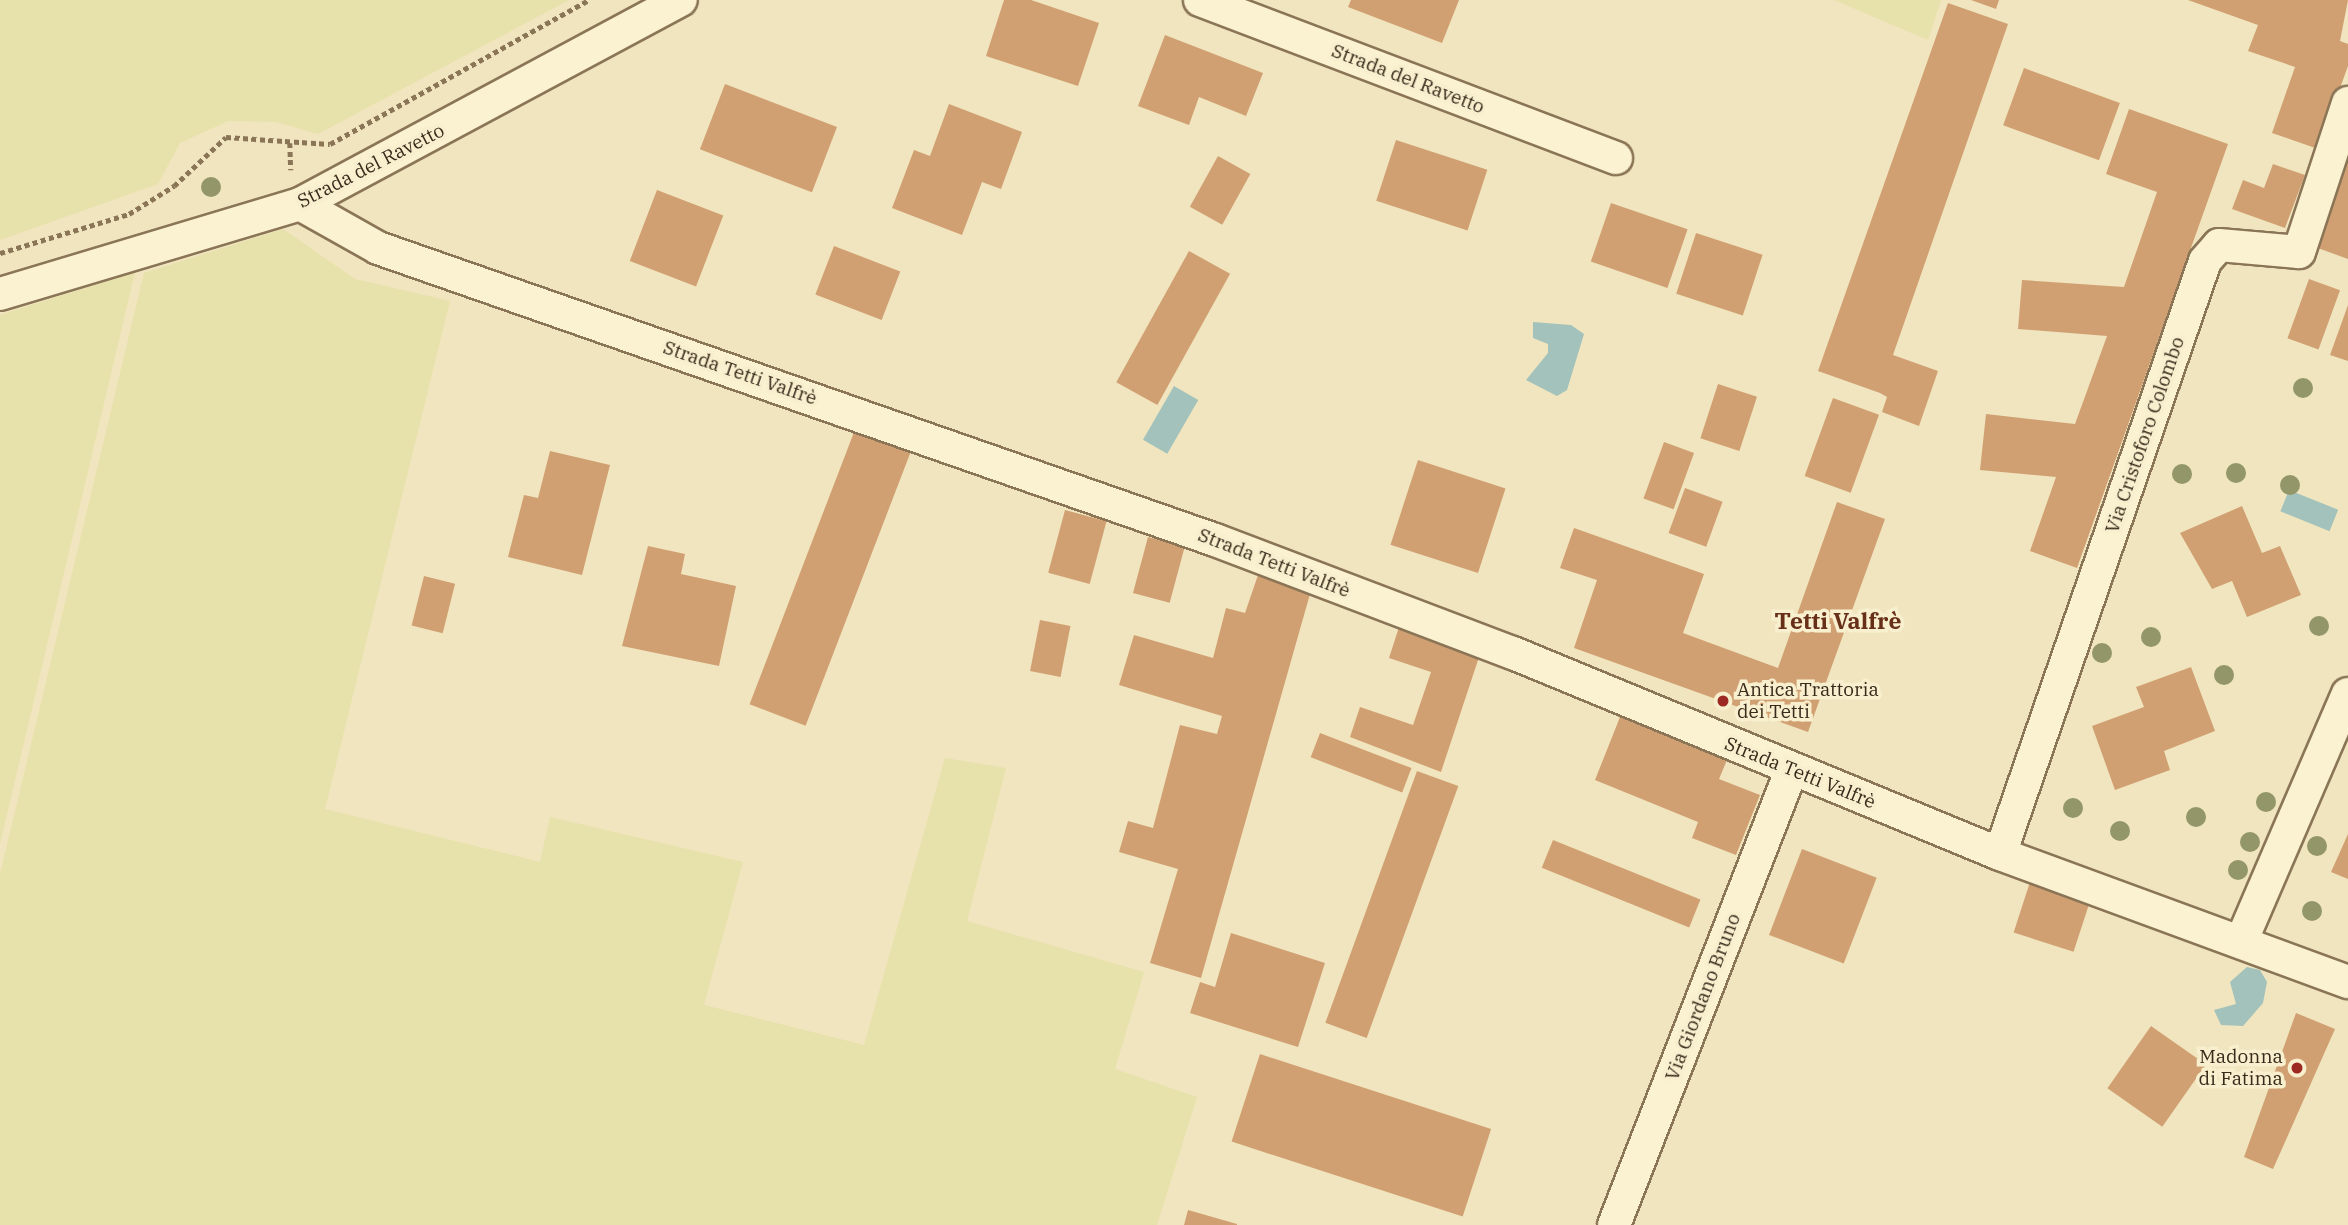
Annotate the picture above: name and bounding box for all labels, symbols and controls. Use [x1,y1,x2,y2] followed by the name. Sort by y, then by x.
[1328,39,1488,119] street label: Strada del Ravetto
[294,119,448,213] street label: Strada del Ravetto
[2101,334,2189,536] street label: Via Cristoforo Colombo
[660,336,820,410] street label: Strada Tetti Valfrè
[1195,524,1353,602] street label: Strada Tetti Valfrè
[1775,606,1901,634] district label: Tetti Valfrè
[1737,679,1879,723] place label: Antica Trattoria dei Tetti
[1715,693,1731,709] marker: Antica Trattoria dei Tetti
[1721,732,1879,814] street label: Strada Tetti Valfrè
[1661,910,1745,1084] street label: Via Giordano Bruno
[2199,1046,2283,1090] place label: Madonna di Fatima
[2289,1060,2305,1076] marker: Madonna di Fatima

